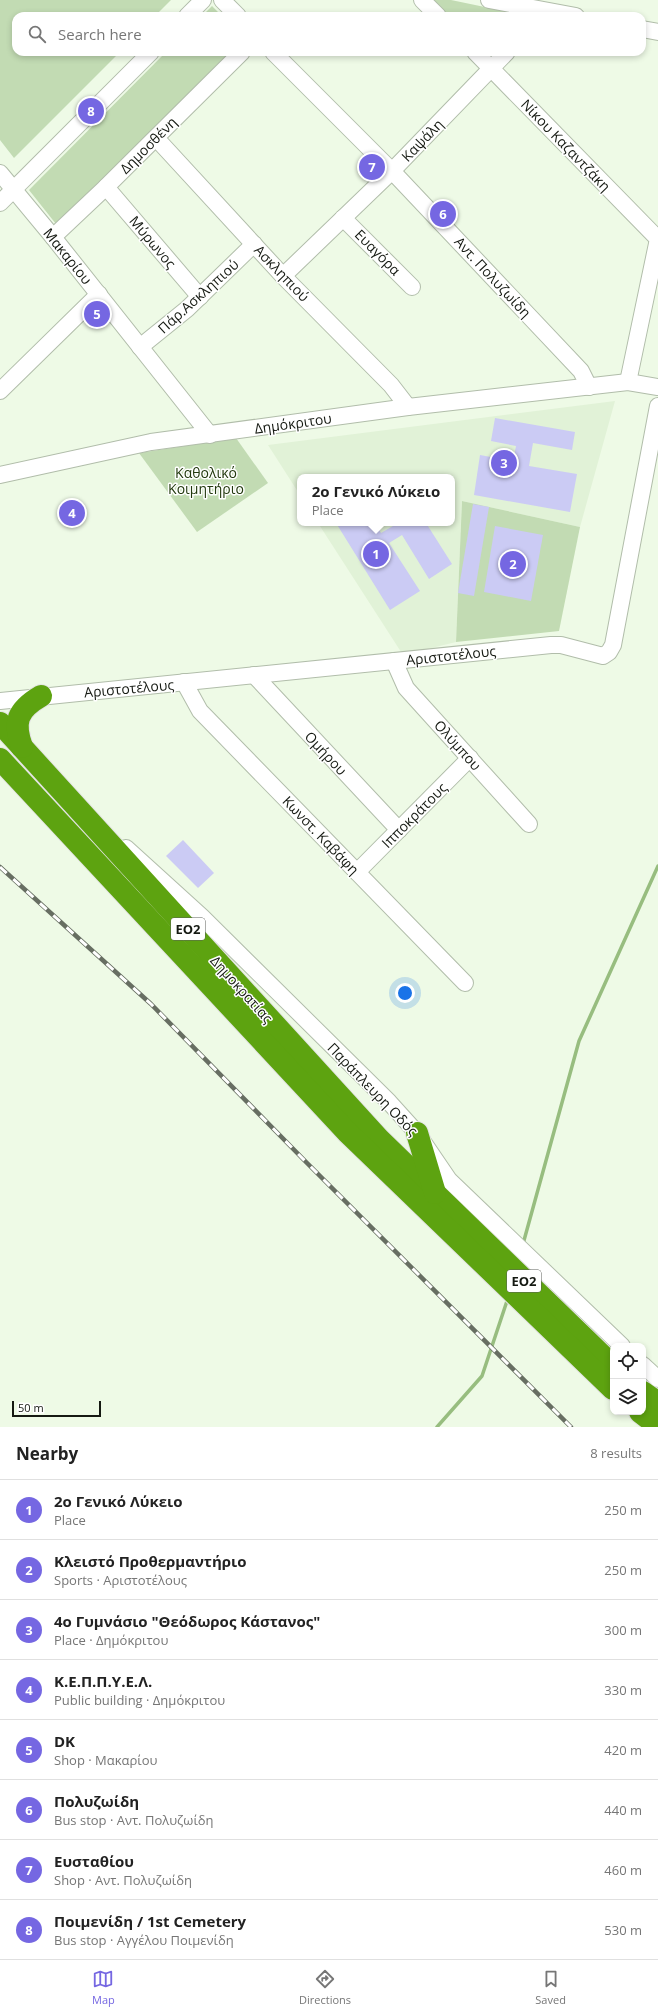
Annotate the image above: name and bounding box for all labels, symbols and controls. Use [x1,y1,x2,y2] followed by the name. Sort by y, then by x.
[12,12,646,56] search box
[26,23,48,45] icon: search
[58,24,142,44] text: Search here
[517,95,615,195] street label: Νίκου Καζαντζάκη
[78,96,104,126] pin: 8
[115,112,181,178] street label: Δημοσθένη
[397,115,447,165] street label: Καψάλη
[359,152,385,182] pin: 7
[430,199,456,229] pin: 6
[125,212,181,272] street label: Μύρωνος
[39,224,97,288] street label: Μακαρίου
[351,225,405,279] street label: Ευαγόρα
[450,232,536,322] street label: Αντ. Πολυζωίδη
[250,241,314,305] street label: Ασκληπιού
[154,255,242,337] street label: Πάρ.Ασκληπιού
[84,299,110,329] pin: 5
[253,408,333,438] street label: Δημόκριτου
[491,448,517,478] pin: 3
[168,463,244,498] park label: Καθολικό Κοιμητήριο
[297,474,455,526] popup
[312,481,440,501] text: 2ο Γενικό Λύκειο
[59,498,85,528] pin: 4
[312,501,344,519] text: Place
[363,539,389,569] pin: 1
[500,549,526,579] pin: 2
[405,641,497,669] street label: Αριστοτέλους
[83,675,175,701] street label: Αριστοτέλους
[430,716,486,774] street label: Ολύμπου
[301,727,351,779] street label: Ομήρου
[377,778,451,852] street label: Ιπποκράτους
[279,792,363,878] street label: Κωνστ. Καβάφη
[171,918,205,940] road number: ΕΟ2
[207,951,278,1027] street label: Δημοκρατίας
[395,983,415,1003] your location
[324,1038,423,1140] street label: Παράπλευρη Οδός
[507,1270,541,1292] road number: ΕΟ2
[610,1343,646,1415] map controls
[610,1343,646,1379] button: locate
[610,1379,646,1415] button: layers
[12,1399,101,1418] scale bar
[18,1400,44,1415] text: 50 m
[16,1442,78,1465] text: Nearby
[590,1444,642,1462] text: 8 results
[54,1491,182,1511] text: 2ο Γενικό Λύκειο
[25,1501,33,1519] text: 1
[604,1501,642,1519] text: 250 m
[54,1511,86,1529] text: Place
[54,1551,246,1571] text: Κλειστό Προθερμαντήριο
[25,1561,33,1579] text: 2
[604,1561,642,1579] text: 250 m
[54,1571,187,1589] text: Sports · Αριστοτέλους
[54,1611,320,1631] text: 4ο Γυμνάσιο "Θεόδωρος Κάστανος"
[25,1621,33,1639] text: 3
[604,1621,642,1639] text: 300 m
[54,1631,168,1649] text: Place · Δημόκριτου
[54,1671,152,1691] text: Κ.Ε.Π.Π.Υ.Ε.Λ.
[25,1681,33,1699] text: 4
[604,1681,642,1699] text: 330 m
[54,1691,225,1709] text: Public building · Δημόκριτου
[54,1731,75,1751] text: DK
[25,1741,33,1759] text: 5
[604,1741,642,1759] text: 420 m
[54,1751,157,1769] text: Shop · Μακαρίου
[54,1791,139,1811] text: Πολυζωίδη
[25,1801,33,1819] text: 6
[604,1801,642,1819] text: 440 m
[54,1811,214,1829] text: Bus stop · Αντ. Πολυζωίδη
[54,1851,134,1871] text: Ευσταθίου
[25,1861,33,1879] text: 7
[604,1861,642,1879] text: 460 m
[54,1871,192,1889] text: Shop · Αντ. Πολυζωίδη
[54,1911,246,1931] text: Ποιμενίδη / 1st Cemetery
[25,1921,33,1939] text: 8
[604,1921,642,1939] text: 530 m
[54,1931,234,1949] text: Bus stop · Αγγέλου Ποιμενίδη
[92,1968,115,2007] tab: Map
[299,1968,351,2007] tab: Directions
[535,1968,566,2007] tab: Saved

